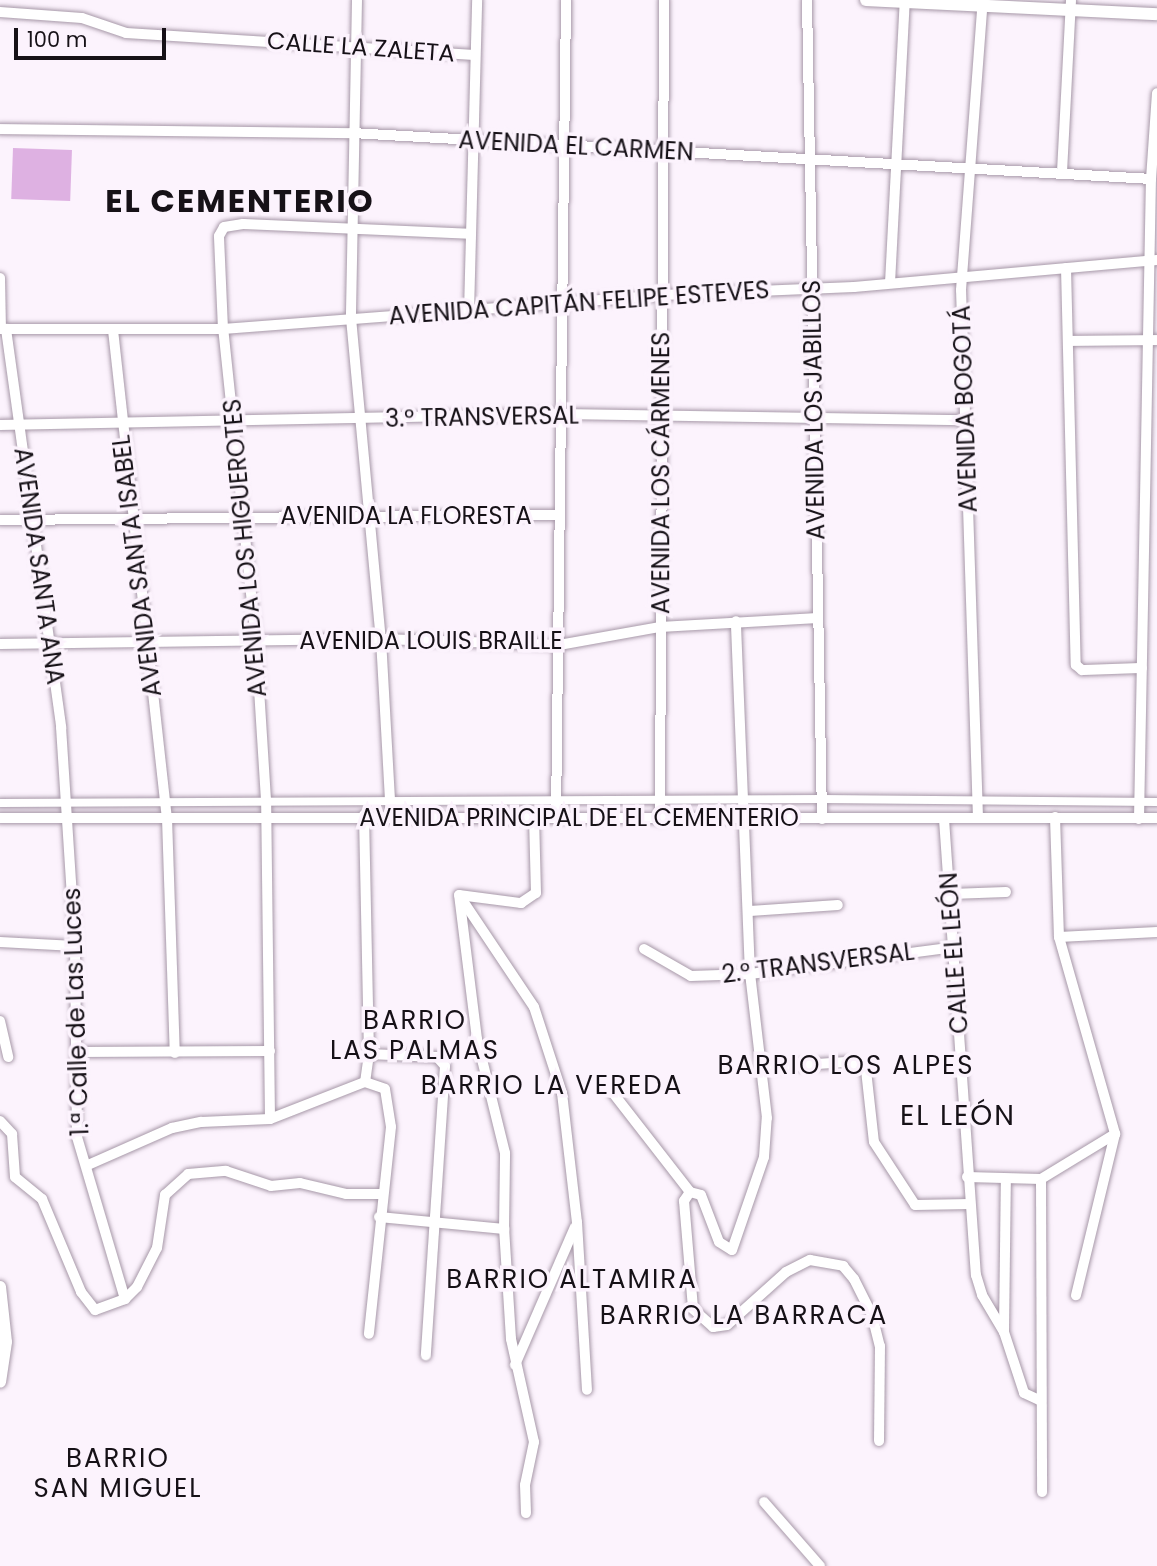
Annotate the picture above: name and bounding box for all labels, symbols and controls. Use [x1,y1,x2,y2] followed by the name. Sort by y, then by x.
[18,14,170,58] scale bar
[27,25,87,54] text: 100 m
[266,26,456,68] street label: CALLE LA ZALETA
[458,125,694,167] street label: AVENIDA EL CARMEN
[107,182,373,220] district label: EL CEMENTERIO
[388,275,770,331] street label: AVENIDA CAPITÁN FELIPE ESTEVES
[797,280,831,540] street label: AVENIDA LOS JABILLOS
[947,305,983,513] street label: AVENIDA BOGOTÁ
[647,332,675,614] street label: AVENIDA LOS CÁRMENES
[218,398,272,698] street label: AVENIDA LOS HIGUEROTES
[385,401,579,433] street label: 3.° TRANSVERSAL
[107,434,167,698] street label: AVENIDA SANTA ISABEL
[8,446,70,686] street label: AVENIDA SANTA ANA
[280,502,532,530] street label: AVENIDA LA FLORESTA
[299,627,563,655] street label: AVENIDA LOUIS BRAILLE
[359,804,799,832] street label: AVENIDA PRINCIPAL DE EL CEMENTERIO
[934,871,974,1035] street label: CALLE EL LEÓN
[57,887,95,1137] street label: 1.ª Calle de Las Luces
[720,937,916,989] street label: 2.° TRANSVERSAL
[331,1005,499,1066] district label: BARRIO LAS PALMAS
[719,1050,973,1082] district label: BARRIO LOS ALPES
[423,1070,681,1102] district label: BARRIO LA VEREDA
[901,1099,1015,1133] district label: EL LEÓN
[448,1264,696,1296] district label: BARRIO ALTAMIRA
[602,1300,886,1332] district label: BARRIO LA BARRACA
[35,1443,201,1504] district label: BARRIO SAN MIGUEL

